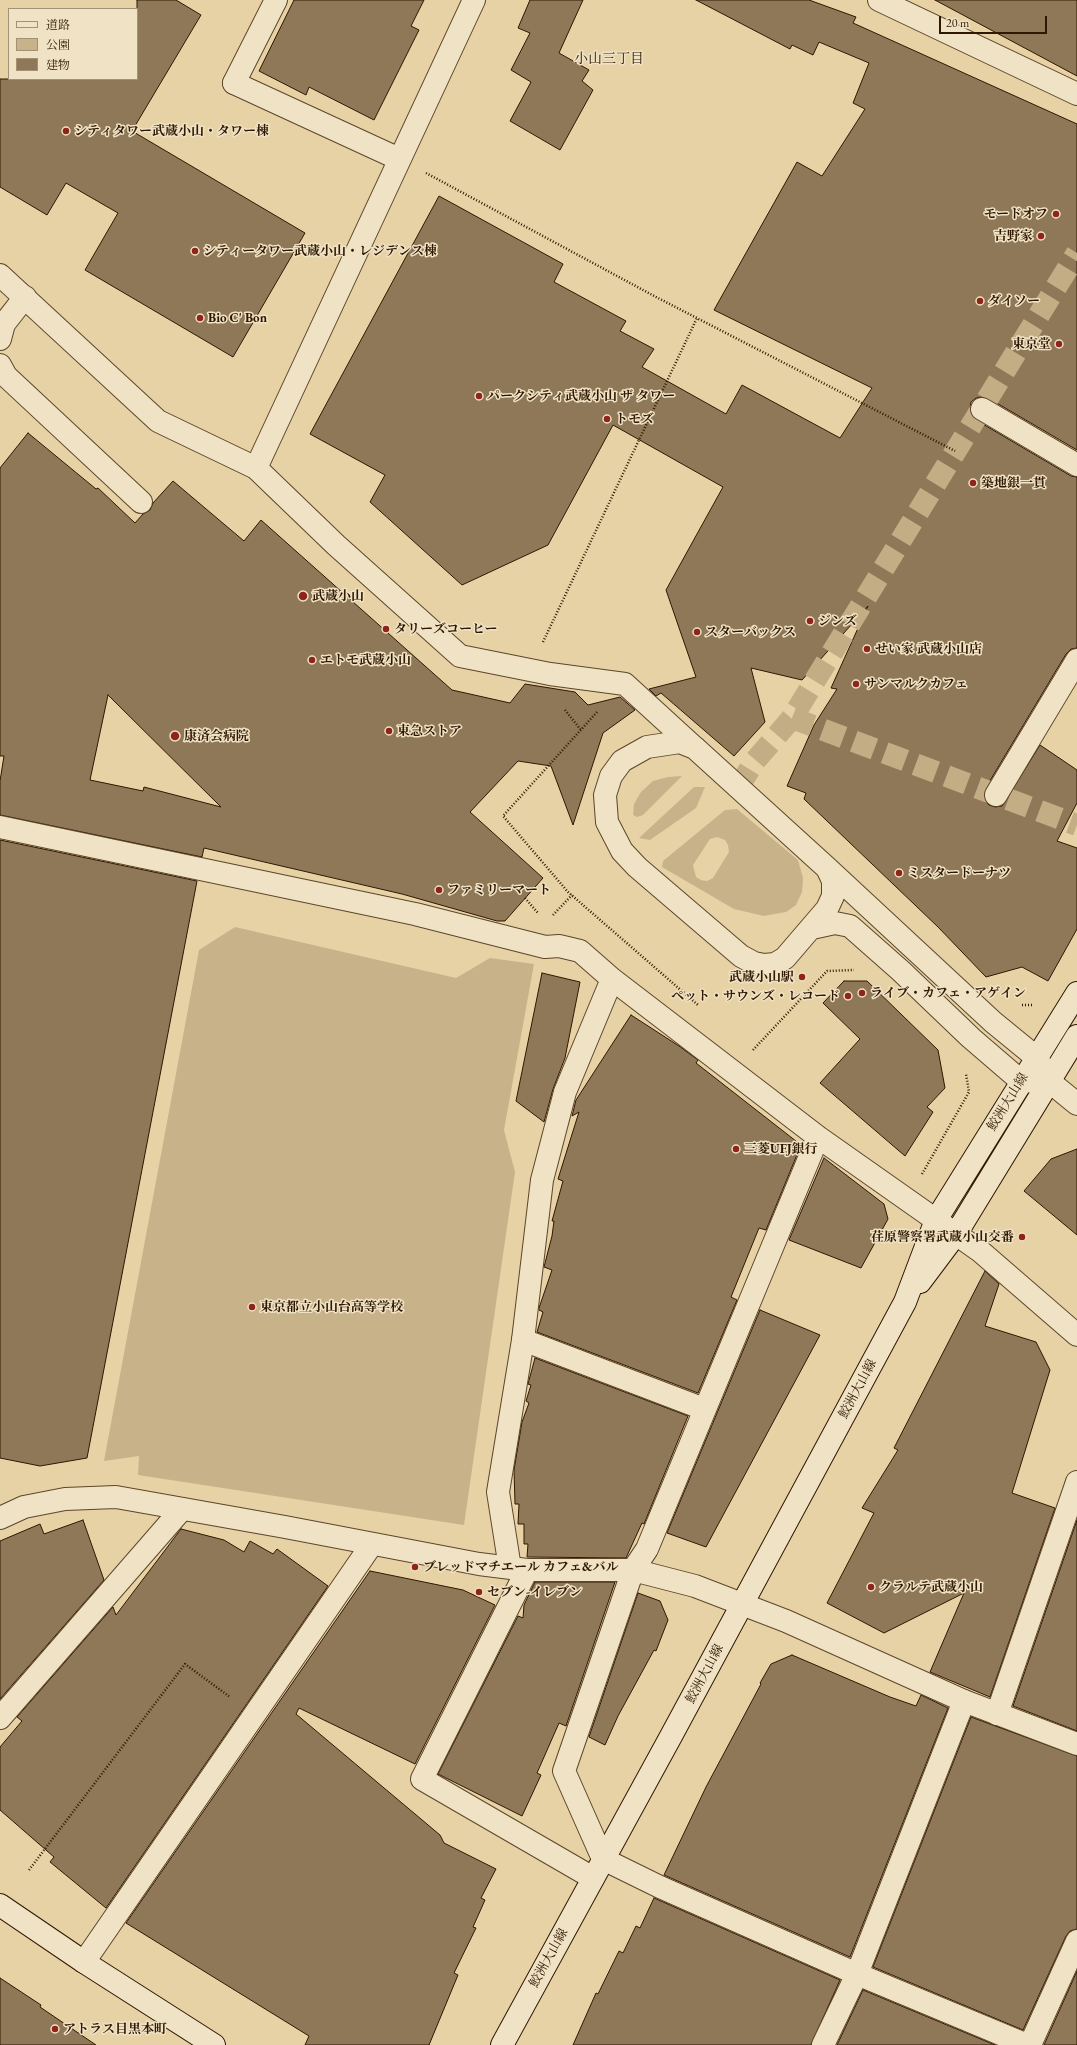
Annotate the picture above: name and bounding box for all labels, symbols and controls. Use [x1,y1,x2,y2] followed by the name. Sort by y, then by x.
[8,8,138,80] legend
[941,8,1049,34] scale bar
[946,15,969,31] text: 20 m
[46,17,70,33] text: 道路
[46,37,70,53] text: 公園
[574,51,644,67] district label: 小山三丁目
[46,57,70,73] text: 建物
[74,123,269,139] place label: シティタワー武蔵小山・タワー棟
[61,126,71,136] marker: シティタワー武蔵小山・タワー棟
[984,206,1048,222] place label: モードオフ
[1051,209,1061,219] marker: モードオフ
[994,228,1033,244] place label: 吉野家
[1036,231,1046,241] marker: 吉野家
[203,243,437,259] place label: シティータワー武蔵小山・レジデンス棟
[190,246,200,256] marker: シティータワー武蔵小山・レジデンス棟
[988,293,1040,309] place label: ダイソー
[975,296,985,306] marker: ダイソー
[208,310,267,326] place label: Bio C' Bon
[195,313,205,323] marker: Bio C' Bon
[1012,336,1051,352] place label: 東京堂
[1054,339,1064,349] marker: 東京堂
[487,388,675,404] place label: パークシティ武蔵小山 ザ タワー
[474,391,484,401] marker: パークシティ武蔵小山 ザ タワー
[615,411,654,427] place label: トモズ
[602,414,612,424] marker: トモズ
[981,475,1046,491] place label: 築地銀一貫
[968,478,978,488] marker: 築地銀一貫
[312,588,364,604] place label: 武蔵小山
[297,590,309,602] marker: 武蔵小山
[818,613,857,629] place label: ジンズ
[805,616,815,626] marker: ジンズ
[394,621,497,637] place label: タリーズコーヒー
[381,624,391,634] marker: タリーズコーヒー
[705,624,796,640] place label: スターバックス
[692,627,702,637] marker: スターバックス
[875,641,982,657] place label: せい家 武蔵小山店
[862,644,872,654] marker: せい家 武蔵小山店
[320,652,411,668] place label: エトモ武蔵小山
[307,655,317,665] marker: エトモ武蔵小山
[864,676,968,692] place label: サンマルクカフェ
[851,679,861,689] marker: サンマルクカフェ
[397,723,462,739] place label: 東急ストア
[384,726,394,736] marker: 東急ストア
[184,728,249,744] place label: 康済会病院
[169,730,181,742] marker: 康済会病院
[907,865,1011,881] place label: ミスタードーナツ
[894,868,904,878] marker: ミスタードーナツ
[447,882,551,898] place label: ファミリーマート
[434,885,444,895] marker: ファミリーマート
[729,969,794,985] place label: 武蔵小山駅
[797,972,807,982] marker: 武蔵小山駅
[870,985,1026,1001] place label: ライブ・カフェ・アゲイン
[671,988,840,1004] place label: ペット・サウンズ・レコード
[857,988,867,998] marker: ライブ・カフェ・アゲイン
[843,991,853,1001] marker: ペット・サウンズ・レコード
[984,1070,1032,1134] street label: 鮫洲大山線
[744,1141,818,1157] place label: 三菱UFJ銀行
[731,1144,741,1154] marker: 三菱UFJ銀行
[871,1229,1014,1245] place label: 荏原警察署武蔵小山交番
[1017,1232,1027,1242] marker: 荏原警察署武蔵小山交番
[260,1299,403,1315] place label: 東京都立小山台高等学校
[247,1302,257,1312] marker: 東京都立小山台高等学校
[836,1357,880,1421] street label: 鮫洲大山線
[423,1559,618,1575] place label: ブレッドマチエール カフェ&バル
[410,1562,420,1572] marker: ブレッドマチエール カフェ&バル
[879,1579,983,1595] place label: クラルテ武蔵小山
[866,1582,876,1592] marker: クラルテ武蔵小山
[487,1584,582,1600] place label: セブン-イレブン
[474,1587,484,1597] marker: セブン-イレブン
[683,1642,727,1706] street label: 鮫洲大山線
[526,1926,572,1990] street label: 鮫洲大山線
[63,2021,167,2037] place label: アトラス目黒本町
[50,2024,60,2034] marker: アトラス目黒本町

